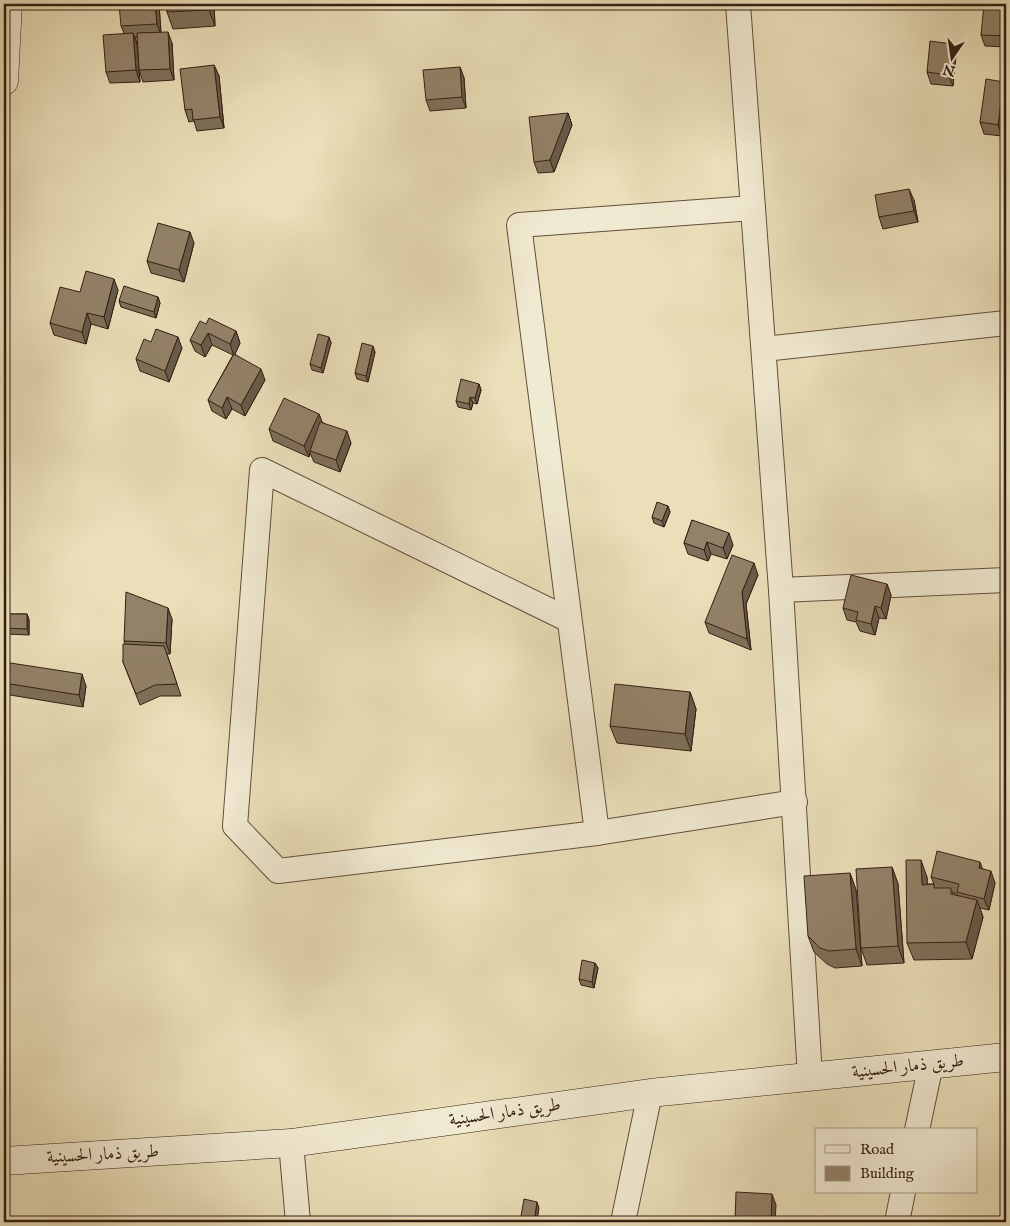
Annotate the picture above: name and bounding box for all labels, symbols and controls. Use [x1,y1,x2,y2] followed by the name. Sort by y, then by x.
[928,32,978,82] north arrow
[941,60,958,80] text: N
[851,1050,965,1084] street label: طريق ذمار الحسينية
[448,1094,562,1132] street label: طريق ذمار الحسينية
[815,1128,978,1194] legend
[860,1140,895,1159] text: Road
[46,1141,160,1169] street label: طريق ذمار الحسينية
[860,1164,915,1183] text: Building

